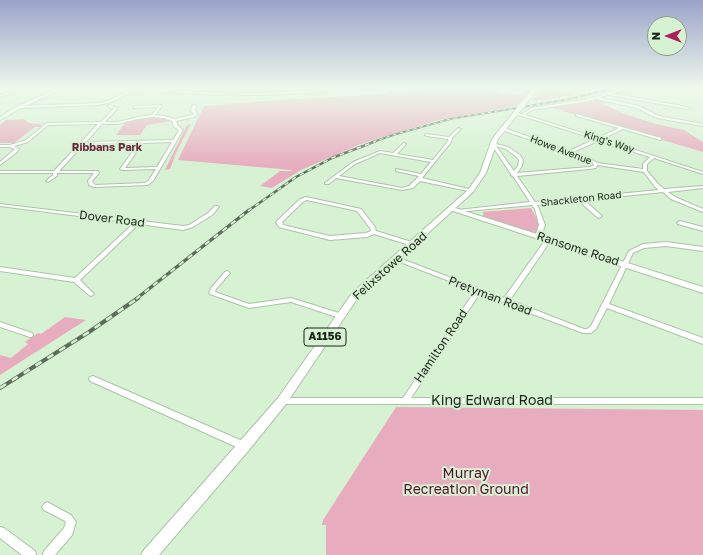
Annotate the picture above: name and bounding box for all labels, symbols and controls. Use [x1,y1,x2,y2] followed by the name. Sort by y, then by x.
[647,16,687,56] north arrow
[649,32,662,40] text: N
[582,128,636,156] street label: King's Way
[528,133,594,167] street label: Howe Avenue
[72,141,142,155] district label: Ribbans Park
[540,189,622,209] street label: Shackleton Road
[78,208,146,230] street label: Dover Road
[350,229,430,303] street label: Felixstowe Road
[535,229,621,269] street label: Ransome Road
[446,273,534,319] street label: Pretyman Road
[411,307,471,385] street label: Hamilton Road
[304,328,346,346] road number: A1156
[431,393,553,409] street label: King Edward Road
[403,466,529,498] park label: Murray Recreation Ground

